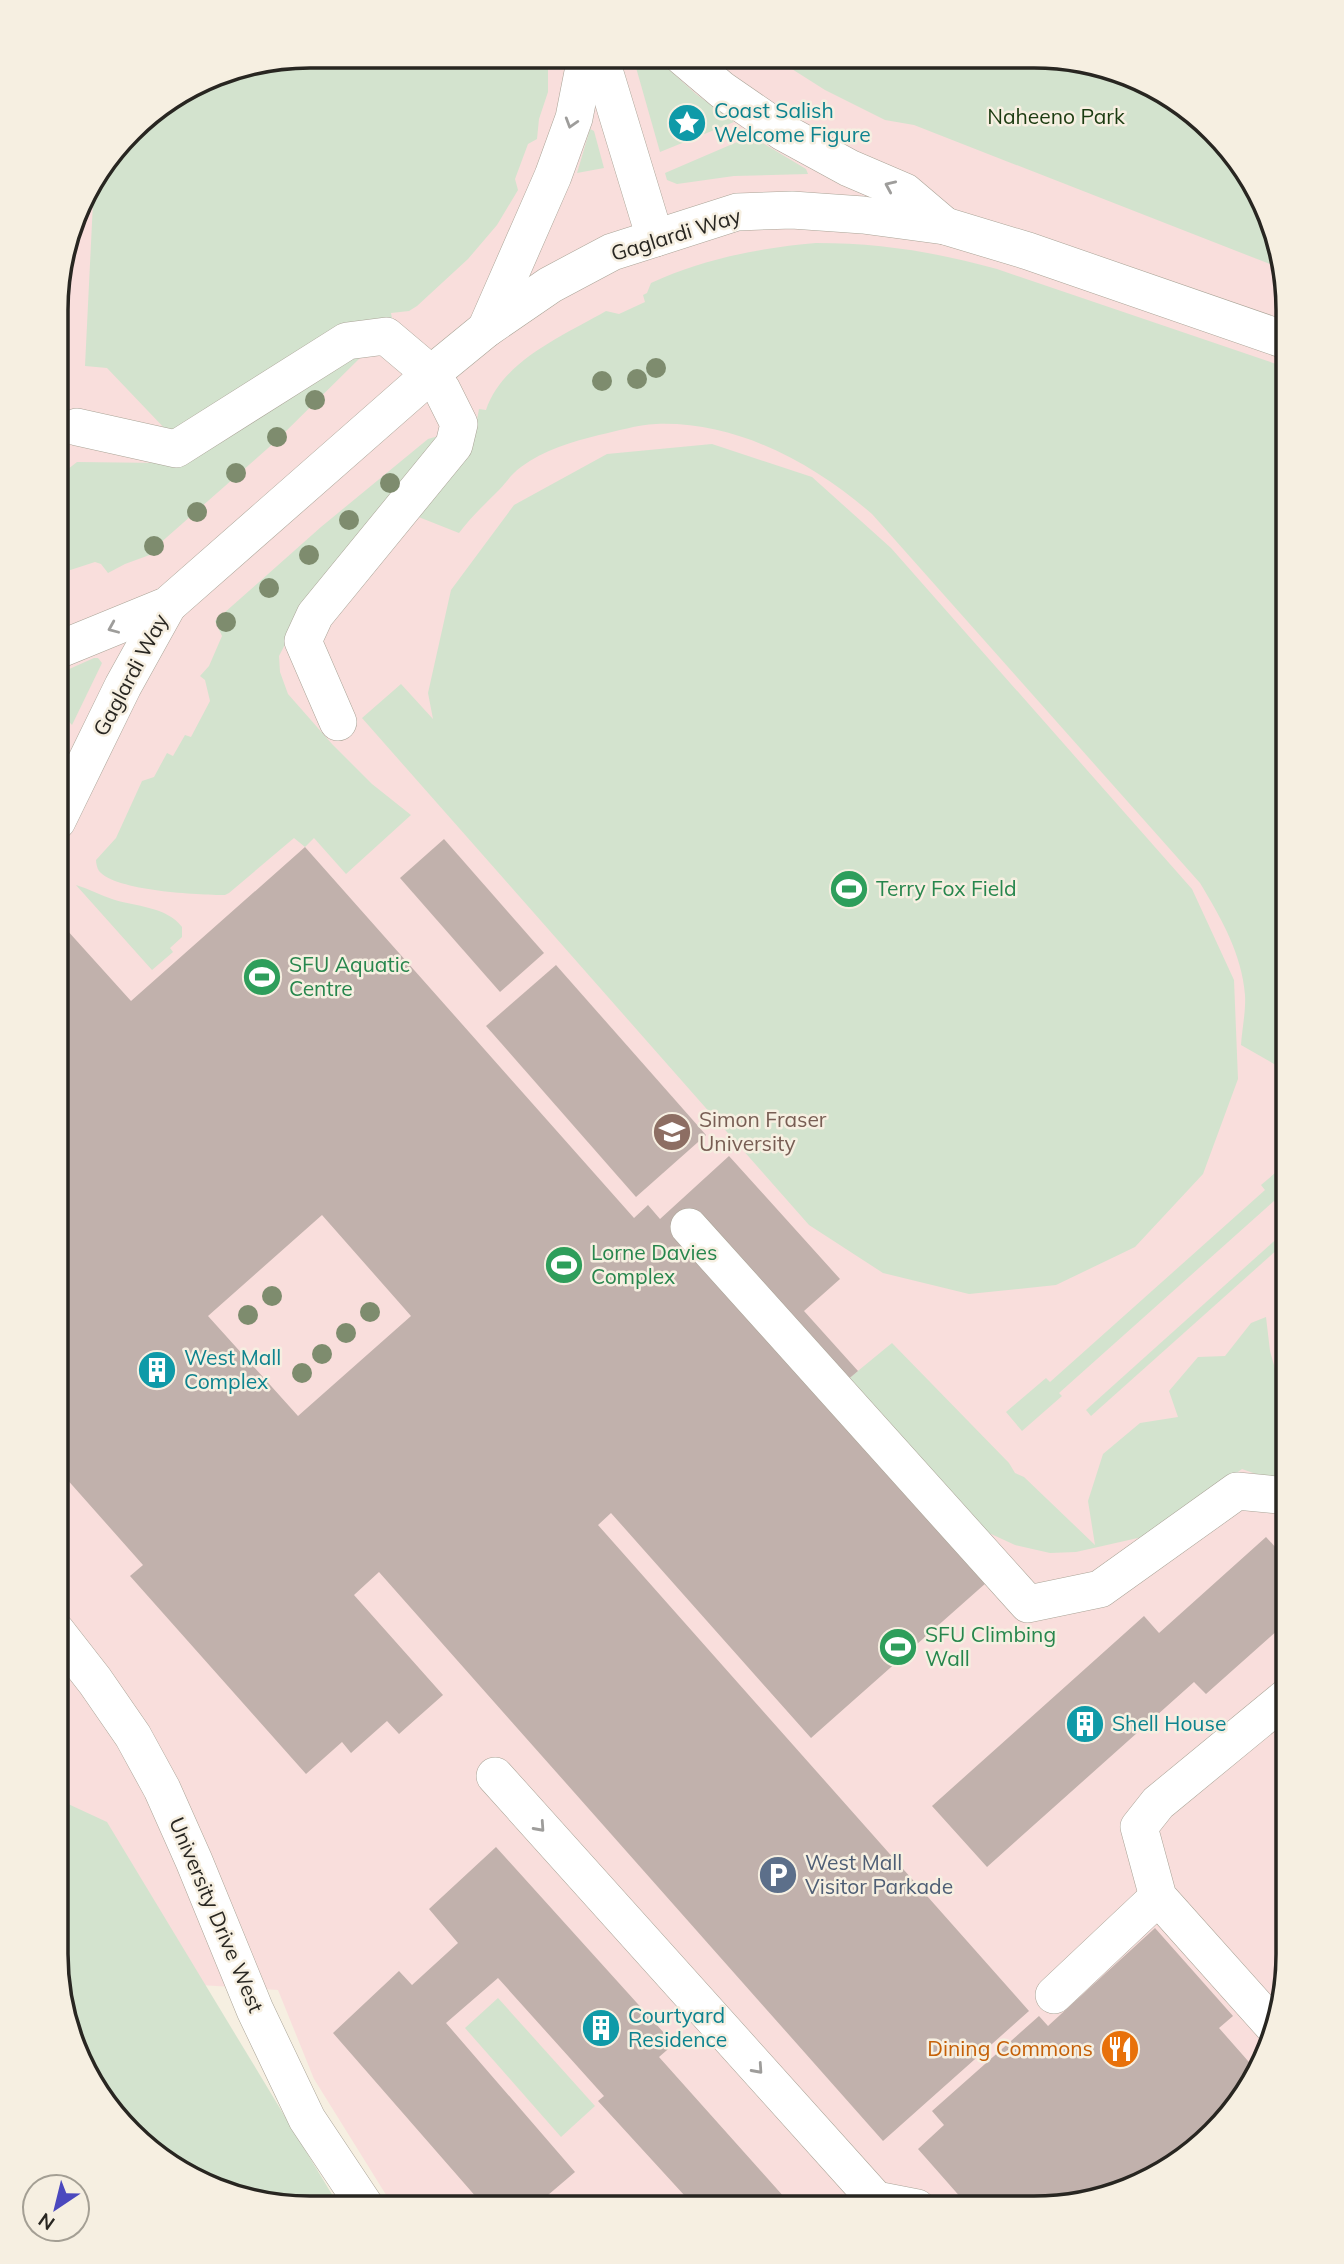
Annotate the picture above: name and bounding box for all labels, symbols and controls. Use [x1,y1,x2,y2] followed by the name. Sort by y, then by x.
[714,97,871,147] place label: Coast Salish Welcome Figure
[666,102,708,144] place icon: Coast Salish Welcome Figure
[987,103,1125,129] park label: Naheeno Park
[565,117,580,129] one-way arrow
[885,180,898,194] one-way arrow
[608,202,744,266] street label: Gaglardi Way
[87,609,173,740] street label: Gaglardi Way
[108,620,120,634] one-way arrow
[828,868,870,910] sports icon: Terry Fox Field
[876,875,1017,901] place label: Terry Fox Field
[289,951,410,1001] place label: SFU Aquatic Centre
[241,956,283,998] sports icon: SFU Aquatic Centre
[699,1106,827,1156] place label: Simon Fraser University
[651,1111,693,1153] school or university icon: Simon Fraser University
[591,1239,717,1289] place label: Lorne Davies Complex
[543,1244,585,1286] sports icon: Lorne Davies Complex
[184,1344,281,1394] place label: West Mall Complex
[136,1349,178,1391] building icon: West Mall Complex
[925,1621,1056,1671] place label: SFU Climbing Wall
[877,1626,919,1668] sports icon: SFU Climbing Wall
[1064,1703,1106,1745] building icon: Shell House
[1112,1710,1226,1736] place label: Shell House
[164,1813,270,2016] street label: University Drive West
[532,1819,544,1832] one-way arrow
[805,1849,953,1899] place label: West Mall Visitor Parkade
[757,1854,799,1896] parking icon: West Mall Visitor Parkade
[628,2002,727,2052] place label: Courtyard Residence
[580,2007,622,2049] building icon: Courtyard Residence
[1099,2028,1141,2070] restaurant icon: Dining Commons
[927,2035,1093,2061] place label: Dining Commons
[750,2061,762,2074] one-way arrow
[21,2173,91,2243] north arrow
[33,2208,59,2236] text: N

